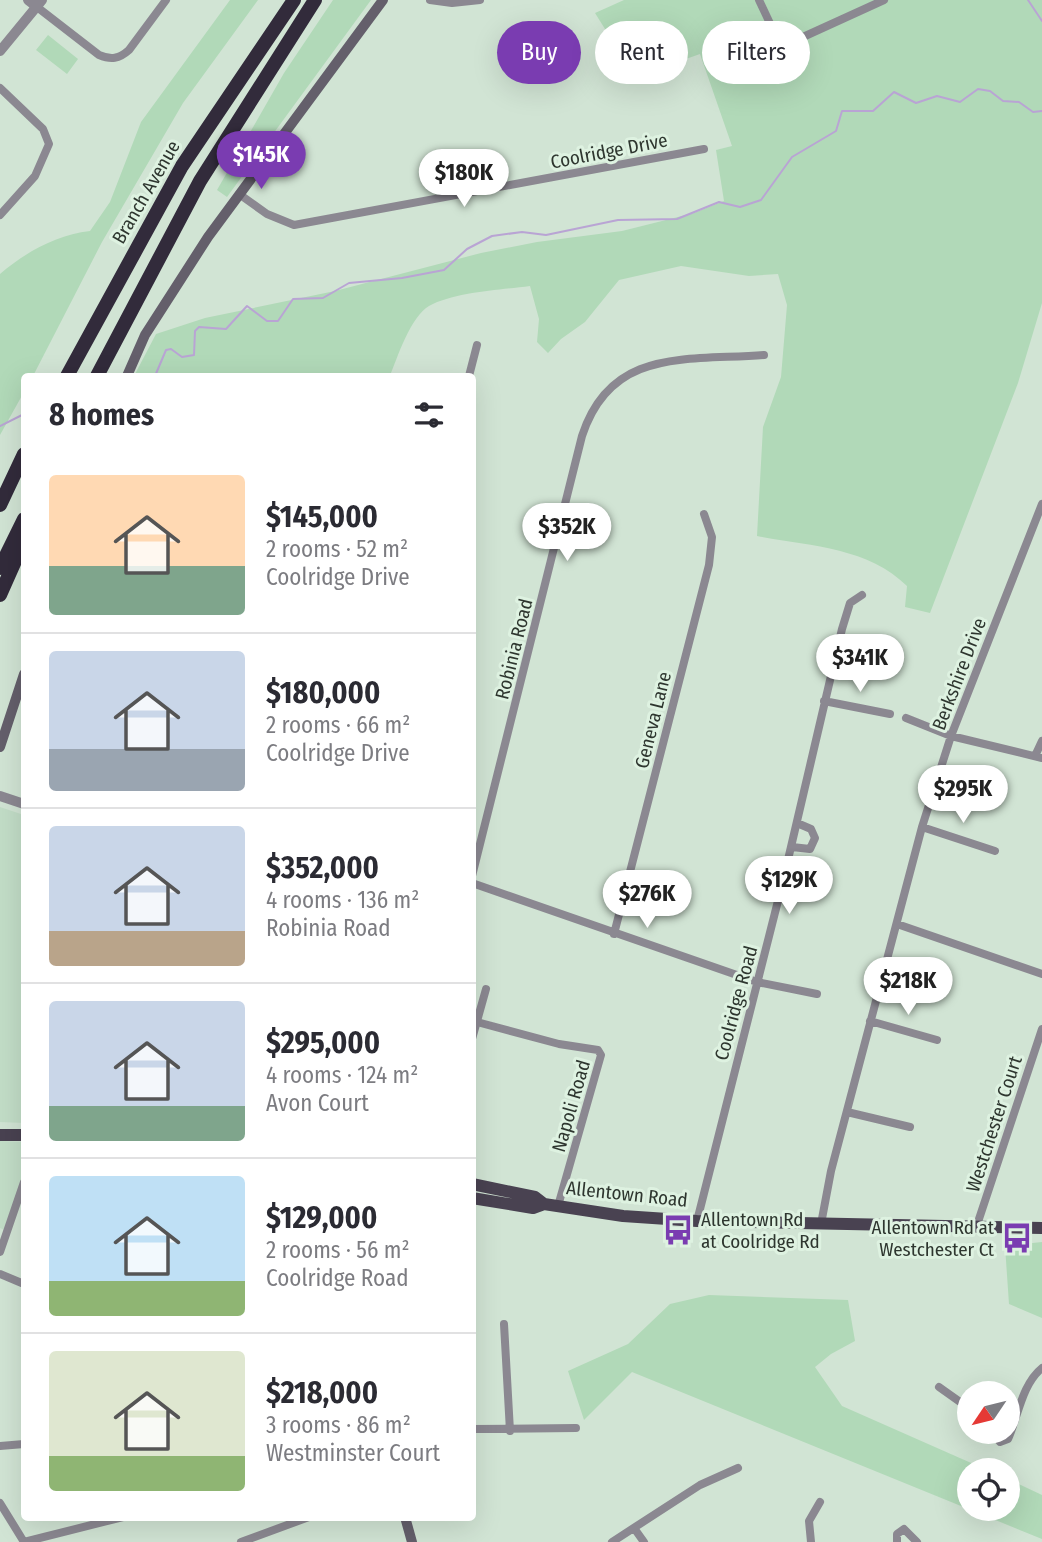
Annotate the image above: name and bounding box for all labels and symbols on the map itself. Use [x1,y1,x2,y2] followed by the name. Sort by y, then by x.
[549,128,669,174] street label: Coolridge Drive
[212,132,310,191] pin: $145K
[107,136,185,248] street label: Branch Avenue
[415,150,513,209] pin: $180K
[518,504,616,563] pin: $352K
[490,596,538,702] street label: Robinia Road
[927,615,991,733] street label: Berkshire Drive
[811,634,909,694] pin: $341K
[630,669,676,771] street label: Geneva Lane
[914,766,1012,825] pin: $295K
[740,856,838,916] pin: $129K
[598,870,696,930] pin: $276K
[710,943,762,1063] street label: Coolridge Road
[859,958,957,1017] pin: $218K
[961,1052,1027,1195] street label: Westchester Court
[547,1057,595,1155] street label: Napoli Road
[565,1176,689,1212] street label: Allentown Road
[701,1208,820,1253] place label: Allentown Rd at Coolridge Rd
[661,1213,695,1247] bus stop icon: Allentown Rd at Coolridge Rd
[872,1216,995,1261] place label: Allentown Rd at Westchester Ct
[1000,1221,1034,1255] bus stop icon: Allentown Rd at Westchester Ct
[957,1381,1020,1444] north arrow

